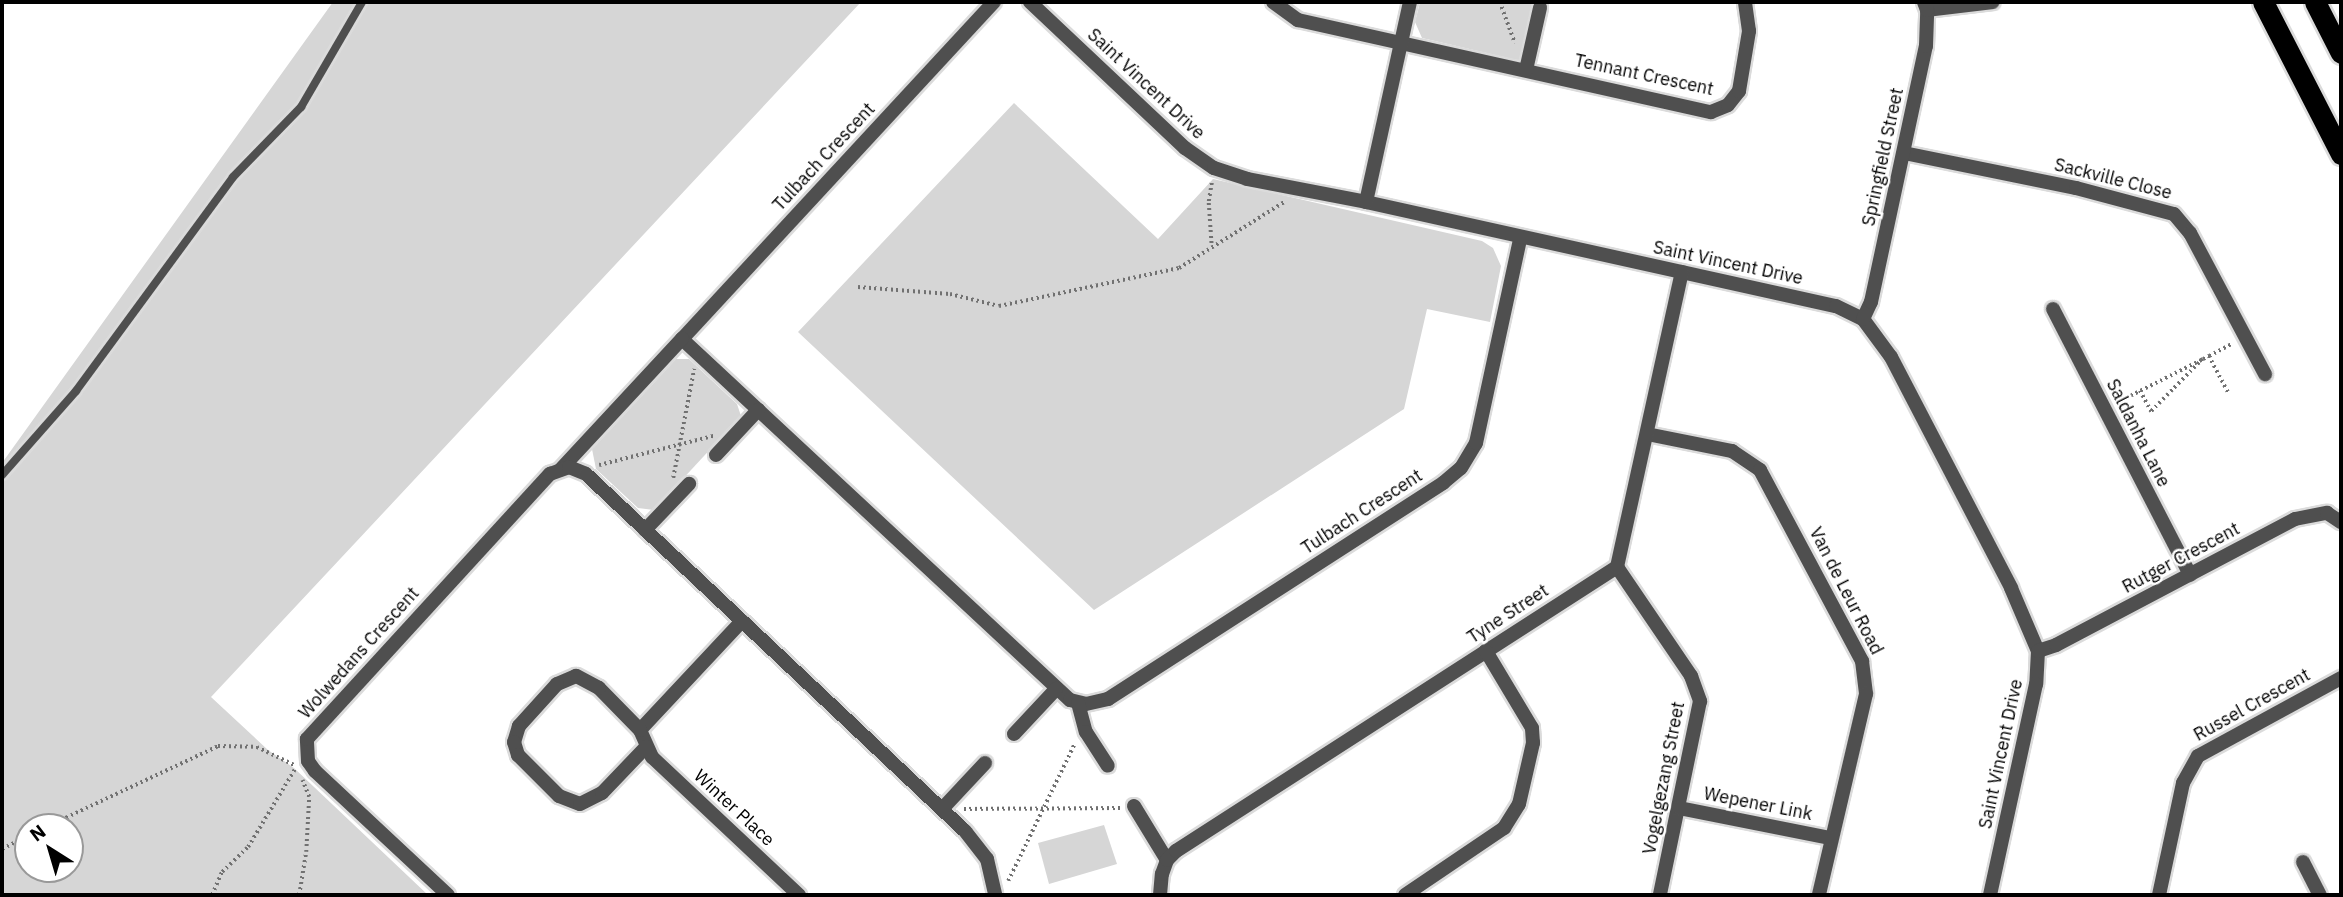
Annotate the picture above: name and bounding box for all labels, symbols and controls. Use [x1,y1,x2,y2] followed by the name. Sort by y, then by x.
[1083,24,1209,144] street label: Saint Vincent Drive
[1573,50,1715,100] street label: Tennant Crescent
[1858,86,1908,228] street label: Springfield Street
[768,99,880,215] street label: Tulbach Crescent
[2052,154,2174,204] street label: Sackville Close
[1651,237,1805,289] street label: Saint Vincent Drive
[2102,376,2174,490] street label: Saldanha Lane
[1297,465,1427,559] street label: Tulbach Crescent
[2119,518,2243,598] street label: Rutger Crescent
[1805,524,1887,658] street label: Van de Leur Road
[1463,580,1553,648] street label: Tyne Street
[294,583,424,723] street label: Wolwedans Crescent
[2190,664,2314,746] street label: Russel Crescent
[1975,677,2027,831] street label: Saint Vincent Drive
[1639,700,1689,856] street label: Vogelgezang Street
[689,765,779,851] street label: Winter Place
[1702,783,1814,825] street label: Wepener Link
[14,813,84,883] north arrow
[25,819,50,847] text: N

